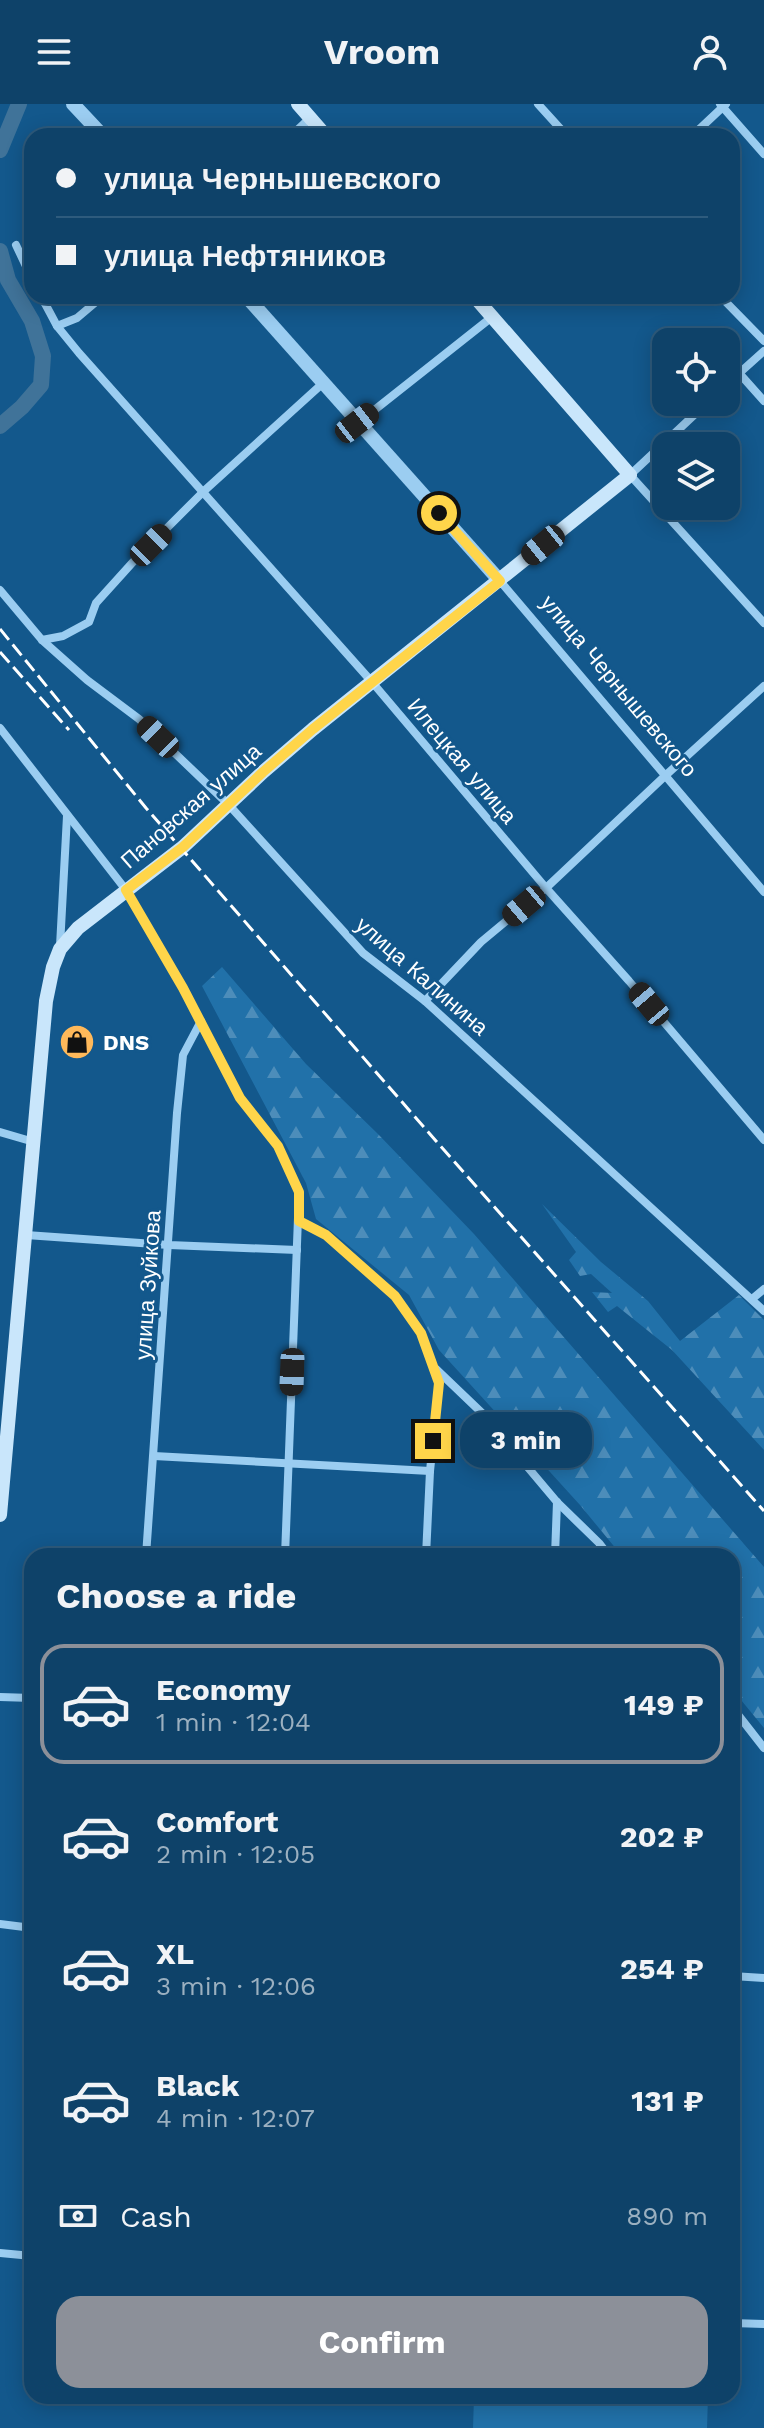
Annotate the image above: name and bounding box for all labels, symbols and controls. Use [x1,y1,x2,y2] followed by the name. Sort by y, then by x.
[32,30,76,74] icon: menu
[688,30,732,74] icon: person
[324,31,440,73] text: Vroom
[104,161,441,196] text: улица Чернышевского
[104,238,386,273] text: улица Нефтяников
[652,328,740,520] map controls
[652,328,740,416] button: locate
[331,399,383,447] car
[652,432,740,520] button: layers
[421,495,457,531] route start
[126,520,176,570] car
[517,521,569,569] car
[536,590,702,782] street label: улица Чернышевского
[402,693,522,829] street label: Илецкая улица
[132,712,184,762] car
[116,738,267,874] street label: Пановская улица
[498,881,550,931] car
[351,912,494,1041] street label: улица Калинина
[624,978,674,1030] car
[58,1023,96,1061] shop icon: DNS
[103,1030,149,1055] place label: DNS
[130,1208,166,1361] street label: улица Зуйкова
[279,1348,305,1396] car
[461,1413,593,1469] callout: 3 min
[415,1423,451,1459] route end
[490,1425,562,1455] text: 3 min
[56,1575,296,1617] text: Choose a ride
[60,1668,132,1740] icon: car
[156,1672,291,1707] text: Economy
[624,1687,704,1722] text: 149 ₽
[156,1707,311,1737] text: 1 min · 12:04
[60,1800,132,1872] icon: car
[156,1804,278,1839] text: Comfort
[620,1819,704,1854] text: 202 ₽
[156,1839,315,1869] text: 2 min · 12:05
[60,1932,132,2004] icon: car
[156,1936,194,1971] text: XL
[620,1951,704,1986] text: 254 ₽
[156,1971,316,2001] text: 3 min · 12:06
[60,2064,132,2136] icon: car
[156,2068,240,2103] text: Black
[631,2083,704,2118] text: 131 ₽
[156,2103,315,2133] text: 4 min · 12:07
[56,2194,100,2238] icon: cash
[120,2199,192,2234] text: Cash
[626,2201,708,2231] text: 890 m
[56,2296,708,2388] button: Confirm

